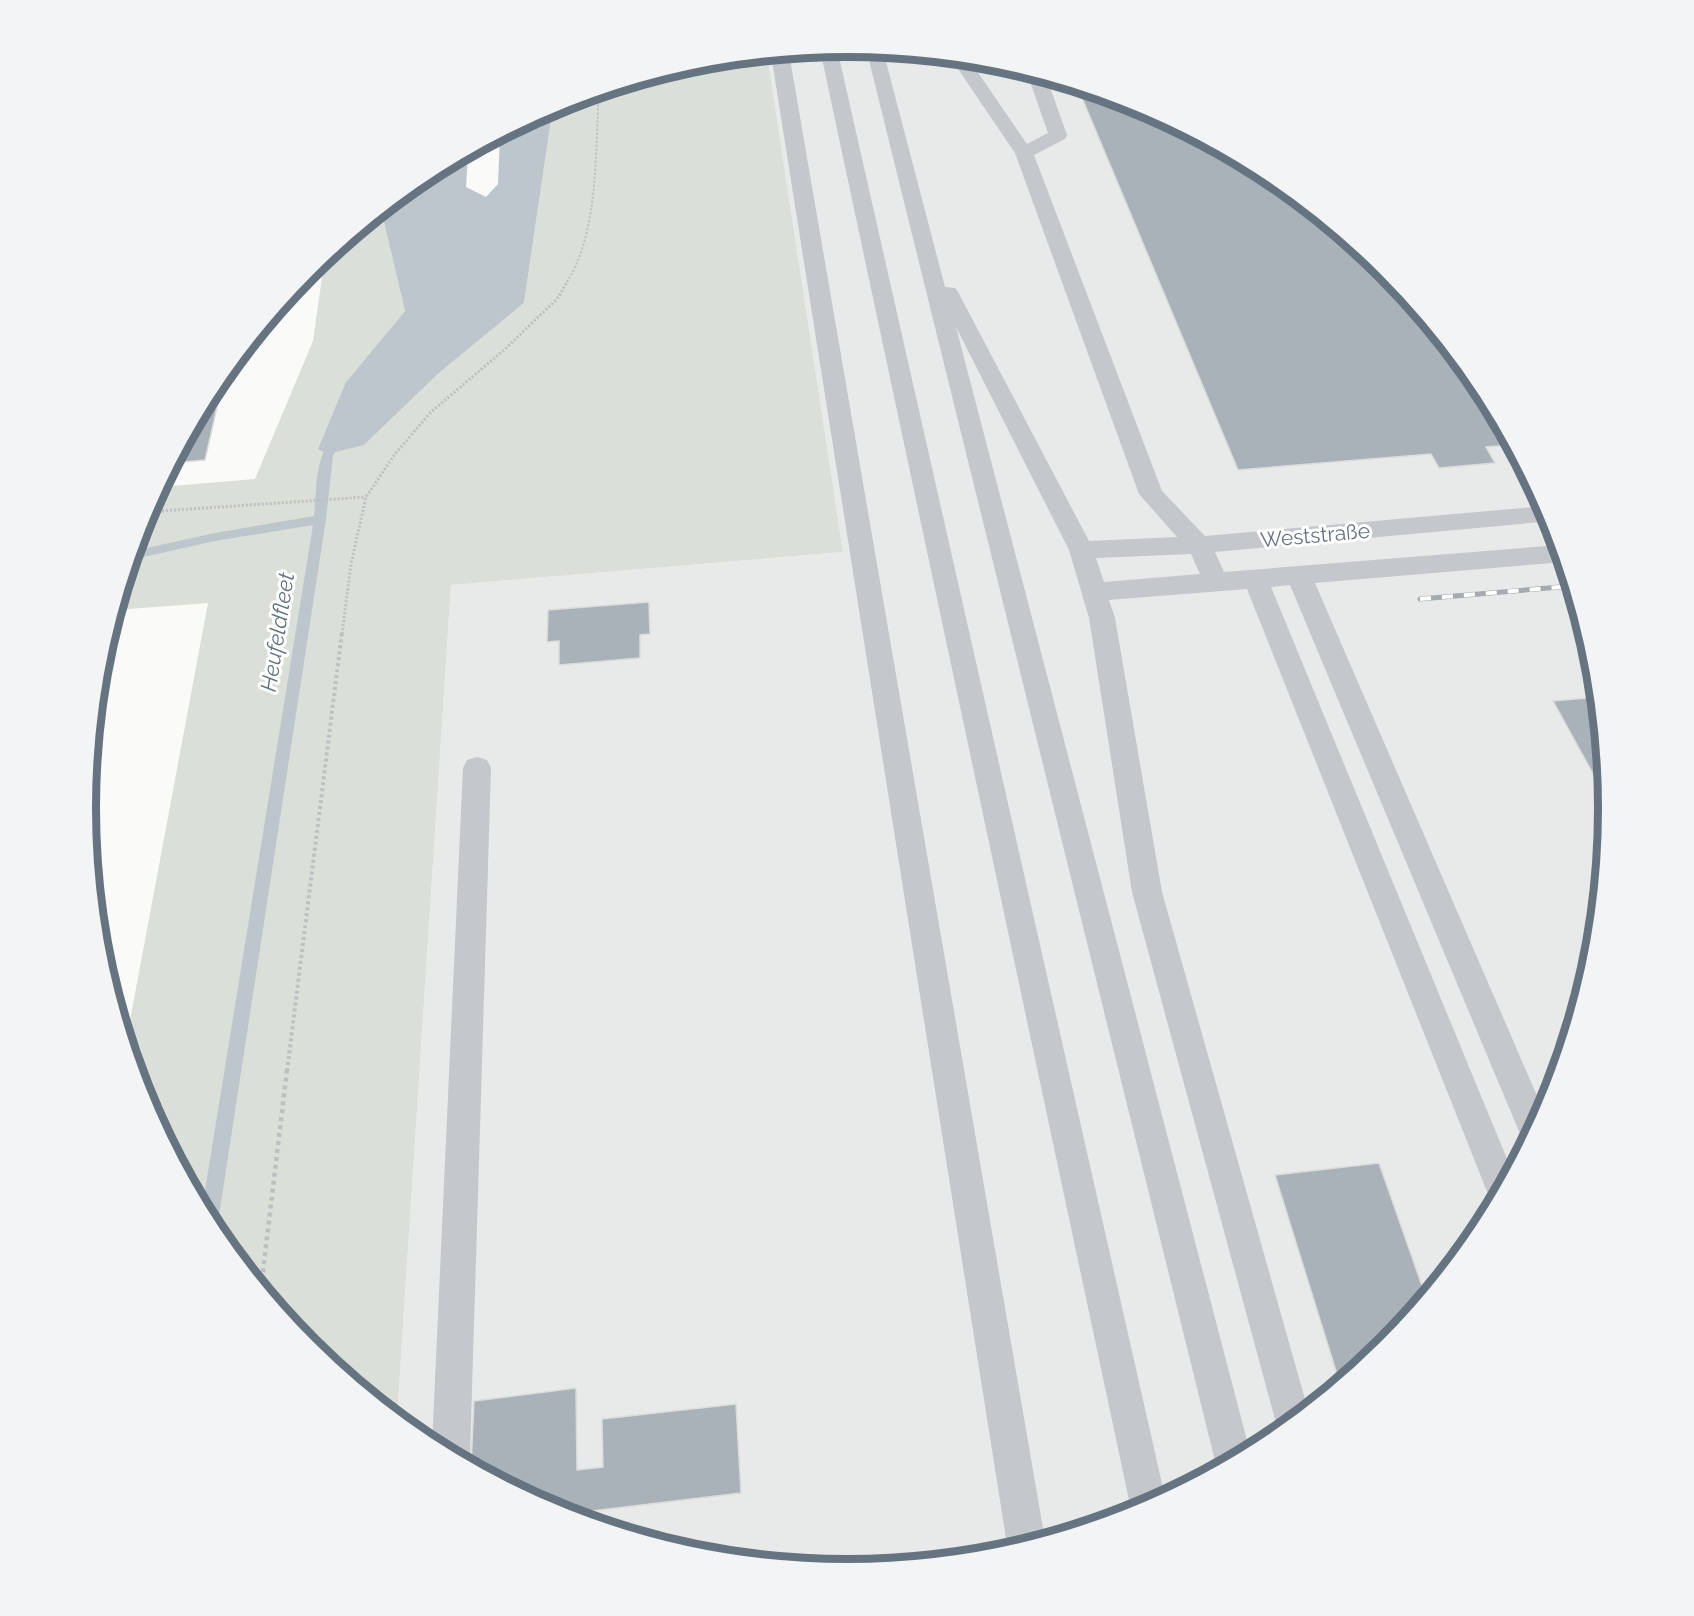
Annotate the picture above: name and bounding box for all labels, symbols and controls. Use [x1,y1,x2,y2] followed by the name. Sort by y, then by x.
[1259,518,1371,552] street label: Weststraße
[255,570,299,693] water label: Heufeldfleet

